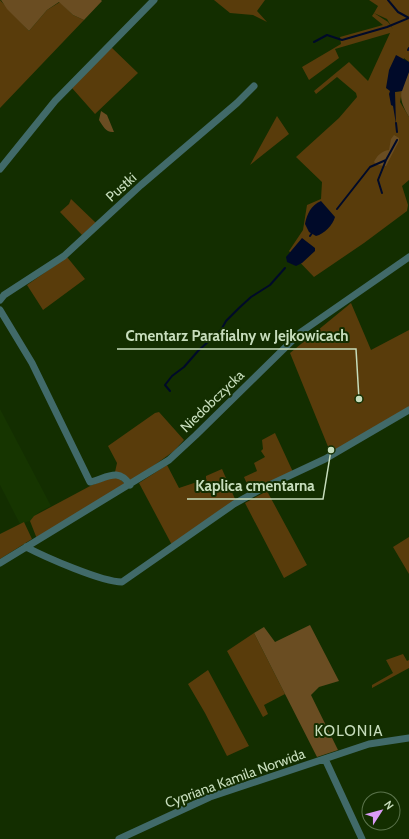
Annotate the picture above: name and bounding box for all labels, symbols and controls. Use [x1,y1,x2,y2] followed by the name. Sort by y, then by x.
[102,169,140,205] street label: Pustki
[117,322,356,349] callout: Cmentarz Parafialny w Jejkowicach
[125,327,349,345] text: Cmentarz Parafialny w Jejkowicach
[176,366,248,436] street label: Niedobczycka
[187,472,323,499] callout: Kaplica cmentarna
[195,477,315,495] text: Kaplica cmentarna
[315,722,383,740] district label: KOLONIA
[163,744,308,812] street label: Cypriana Kamila Norwida
[361,791,401,831] north arrow
[381,798,397,812] text: N

